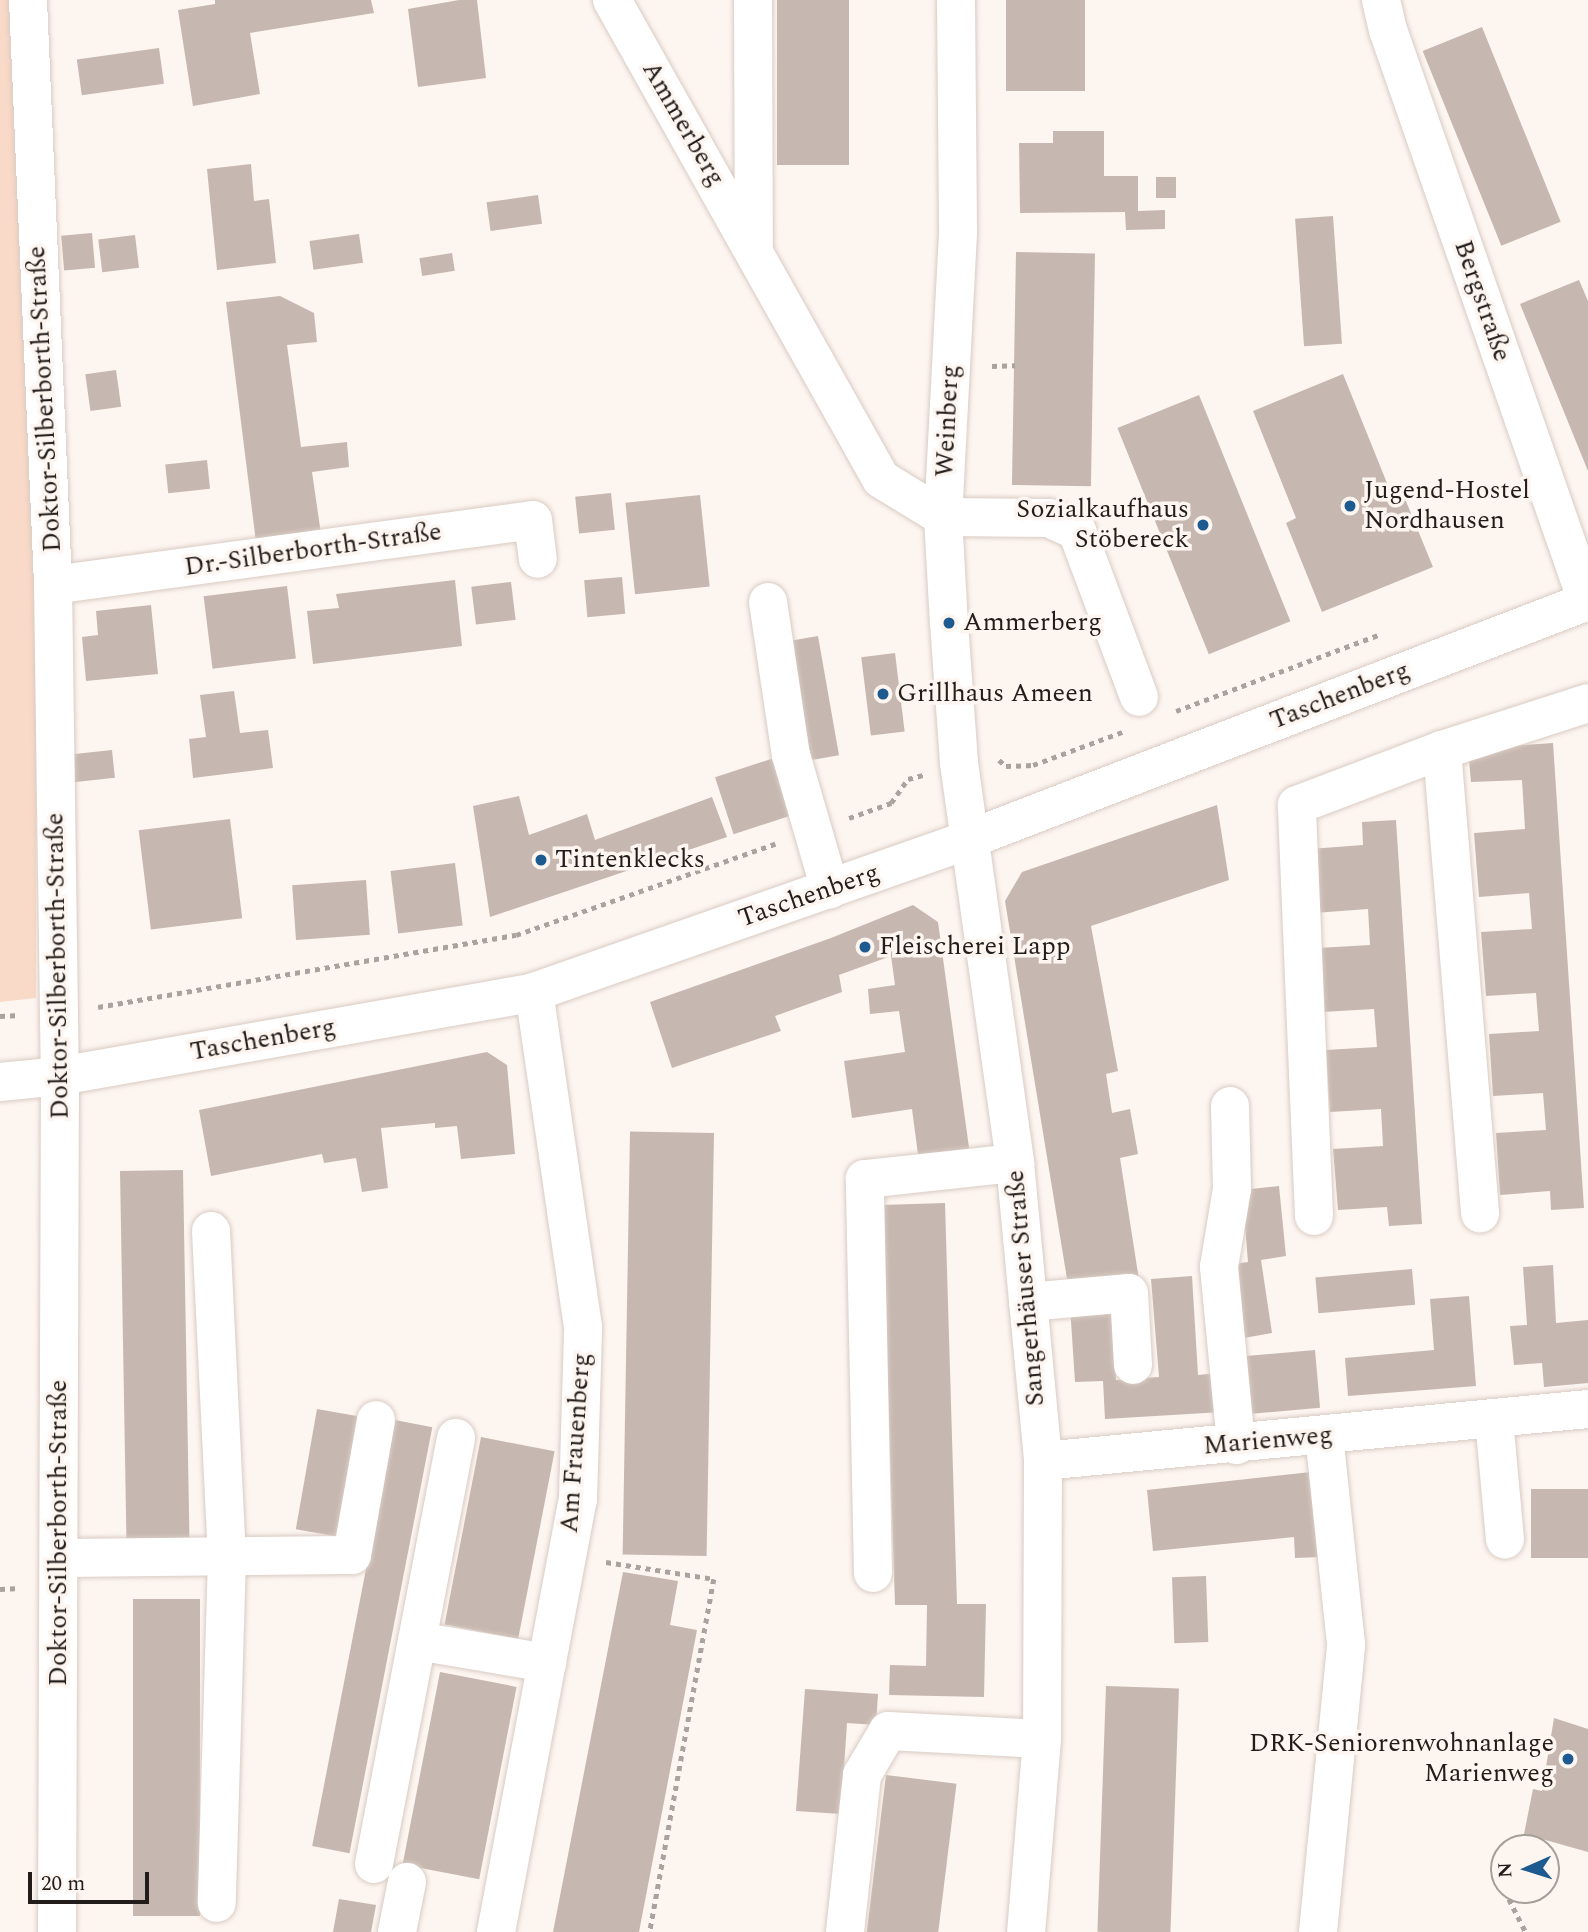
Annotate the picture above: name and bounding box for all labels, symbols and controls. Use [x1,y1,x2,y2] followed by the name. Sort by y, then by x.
[635,56,731,192] street label: Ammerberg
[1447,236,1517,366] street label: Bergstraße
[21,245,69,553] street label: Doktor-Silberborth-Straße
[929,364,967,478] street label: Weinberg
[1364,475,1530,536] place label: Jugend-Hostel Nordhausen
[1016,494,1189,556] place label: Sozialkaufhaus Stöbereck
[1342,498,1358,514] marker: Jugend-Hostel Nordhausen
[182,517,444,583] street label: Dr.-Silberborth-Straße
[1195,517,1211,533] marker: Sozialkaufhaus Stöbereck
[963,607,1102,639] place label: Ammerberg
[941,615,957,631] marker: Ammerberg
[1266,655,1414,737] street label: Taschenberg
[897,678,1093,710] place label: Grillhaus Ameen
[875,686,891,702] marker: Grillhaus Ameen
[40,812,76,1120] street label: Doktor-Silberborth-Straße
[555,844,705,876] place label: Tintenklecks
[533,852,549,868] marker: Tintenklecks
[734,857,884,935] street label: Taschenberg
[879,931,1070,963] place label: Fleischerei Lapp
[857,939,873,955] marker: Fleischerei Lapp
[188,1012,338,1068] street label: Taschenberg
[1000,1169,1052,1407] street label: Sangerhäuser Straße
[554,1352,598,1534] street label: Am Frauenberg
[43,1380,75,1686] street label: Doktor-Silberborth-Straße
[1202,1420,1334,1462] street label: Marienweg
[1249,1728,1554,1790] place label: DRK-Seniorenwohnanlage Marienweg
[1560,1751,1576,1767] marker: DRK-Seniorenwohnanlage Marienweg
[1490,1834,1560,1904] north arrow
[32,1858,152,1902] scale bar
[1491,1862,1520,1879] text: N
[41,1868,85,1900] text: 20 m

